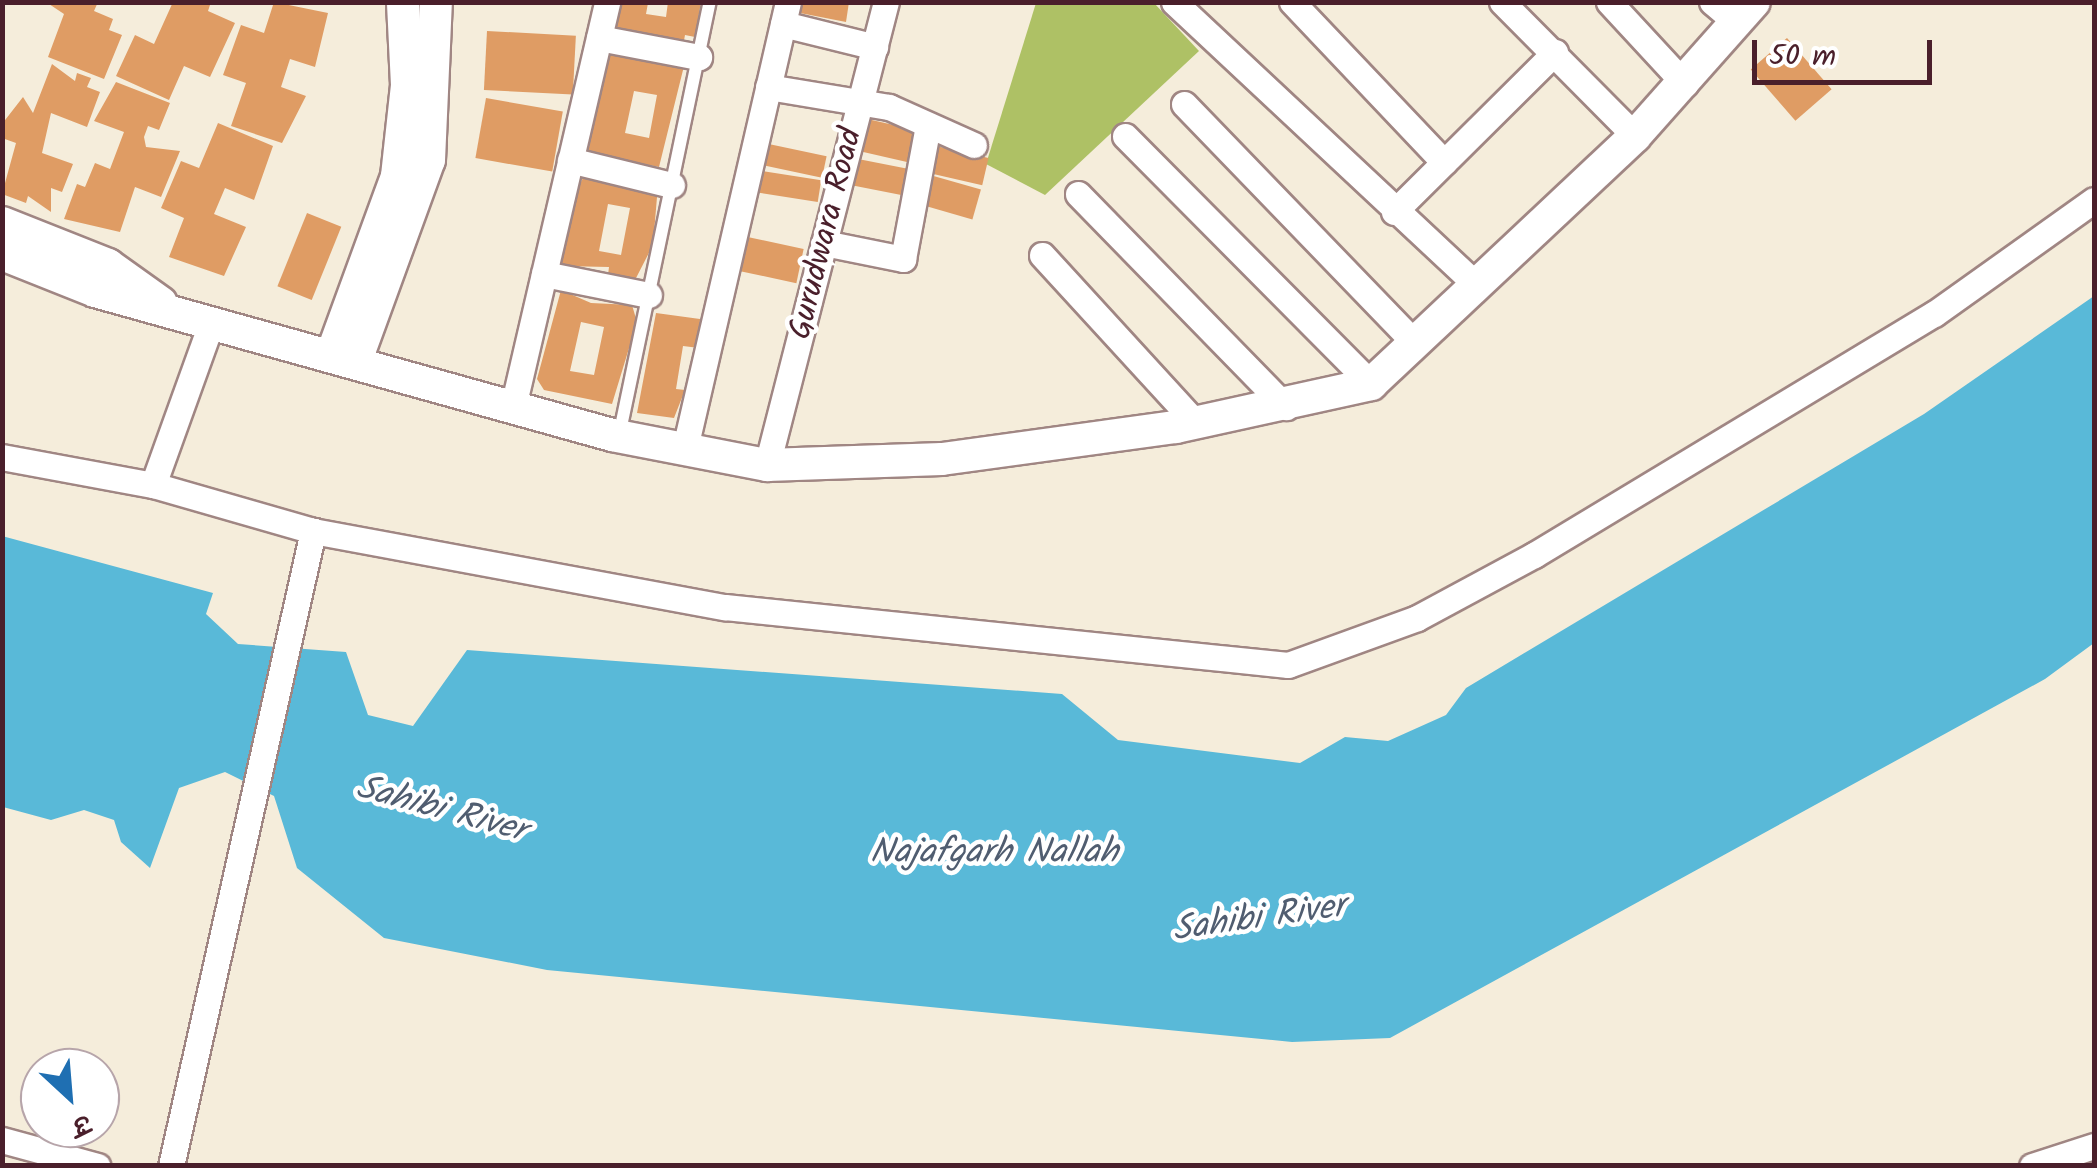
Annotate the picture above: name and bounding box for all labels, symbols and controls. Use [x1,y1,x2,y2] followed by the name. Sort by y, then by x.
[1757,20,1937,82] scale bar
[1769,33,1836,81] text: 50 m
[782,125,872,343] street label: Gurudwara Road
[352,767,530,853] water label: Sahibi River
[870,832,1118,874] water label: Najafgarh Nallah
[1170,886,1348,952] water label: Sahibi River
[20,1048,120,1148] north arrow
[65,1100,100,1148] text: उ

